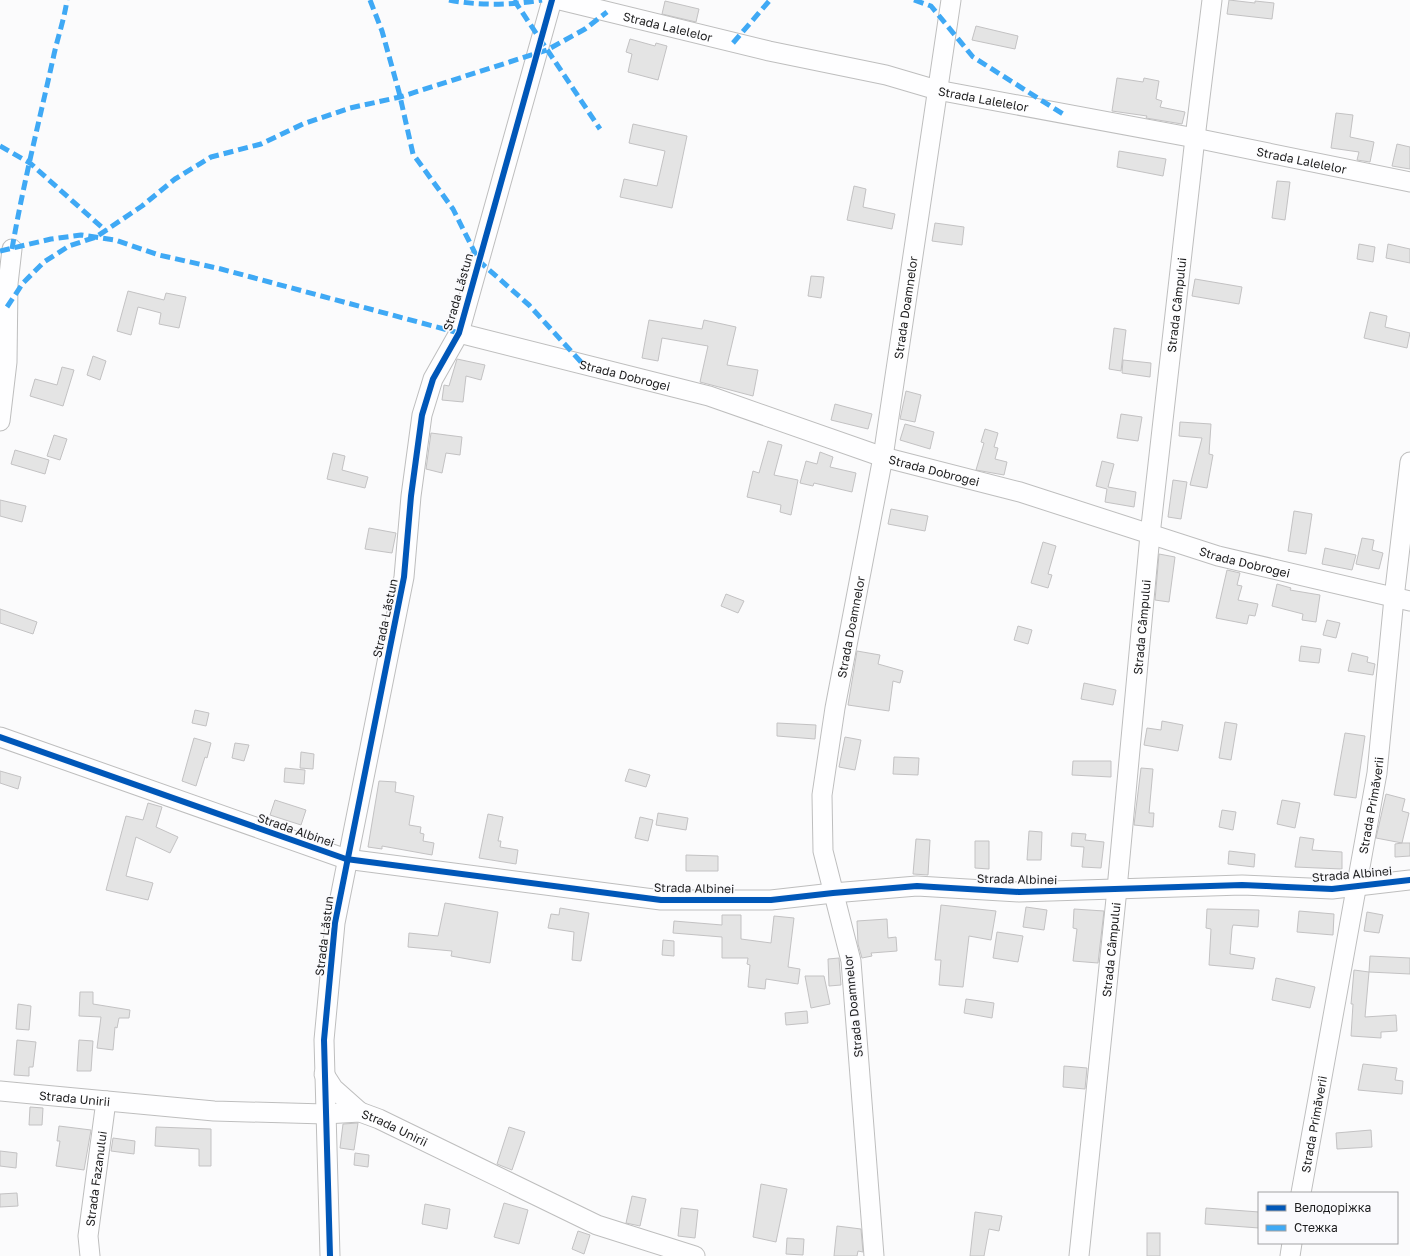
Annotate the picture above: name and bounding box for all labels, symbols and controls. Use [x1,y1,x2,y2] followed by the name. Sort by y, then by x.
[622,8,714,45] street label: Strada Lalelelor
[937,83,1030,114] street label: Strada Lalelelor
[1255,143,1348,176] street label: Strada Lalelelor
[440,251,476,333] street label: Strada Lăstun
[890,255,920,360] street label: Strada Doamnelor
[1163,257,1189,353] street label: Strada Câmpului
[578,356,672,393] street label: Strada Dobrogei
[887,451,981,489] street label: Strada Dobrogei
[1197,543,1292,580] street label: Strada Dobrogei
[833,574,868,679] street label: Strada Doamnelor
[369,577,401,659] street label: Strada Lăstun
[1130,579,1153,675] street label: Strada Câmpului
[1355,756,1386,855] street label: Strada Primăverii
[255,810,337,850] street label: Strada Albinei
[1311,863,1393,885] street label: Strada Albinei
[977,871,1057,887] street label: Strada Albinei
[654,880,734,896] street label: Strada Albinei
[312,895,336,977] street label: Strada Lăstun
[1098,901,1123,998] street label: Strada Câmpului
[840,953,866,1058] street label: Strada Doamnelor
[1297,1074,1330,1174] street label: Strada Primăverii
[38,1087,111,1109] street label: Strada Unirii
[360,1106,430,1149] street label: Strada Unirii
[82,1130,109,1227] street label: Strada Fazanului
[1258,1192,1398,1244] legend
[1294,1200,1371,1215] text: Велодоріжка
[1294,1220,1338,1235] text: Стежка

